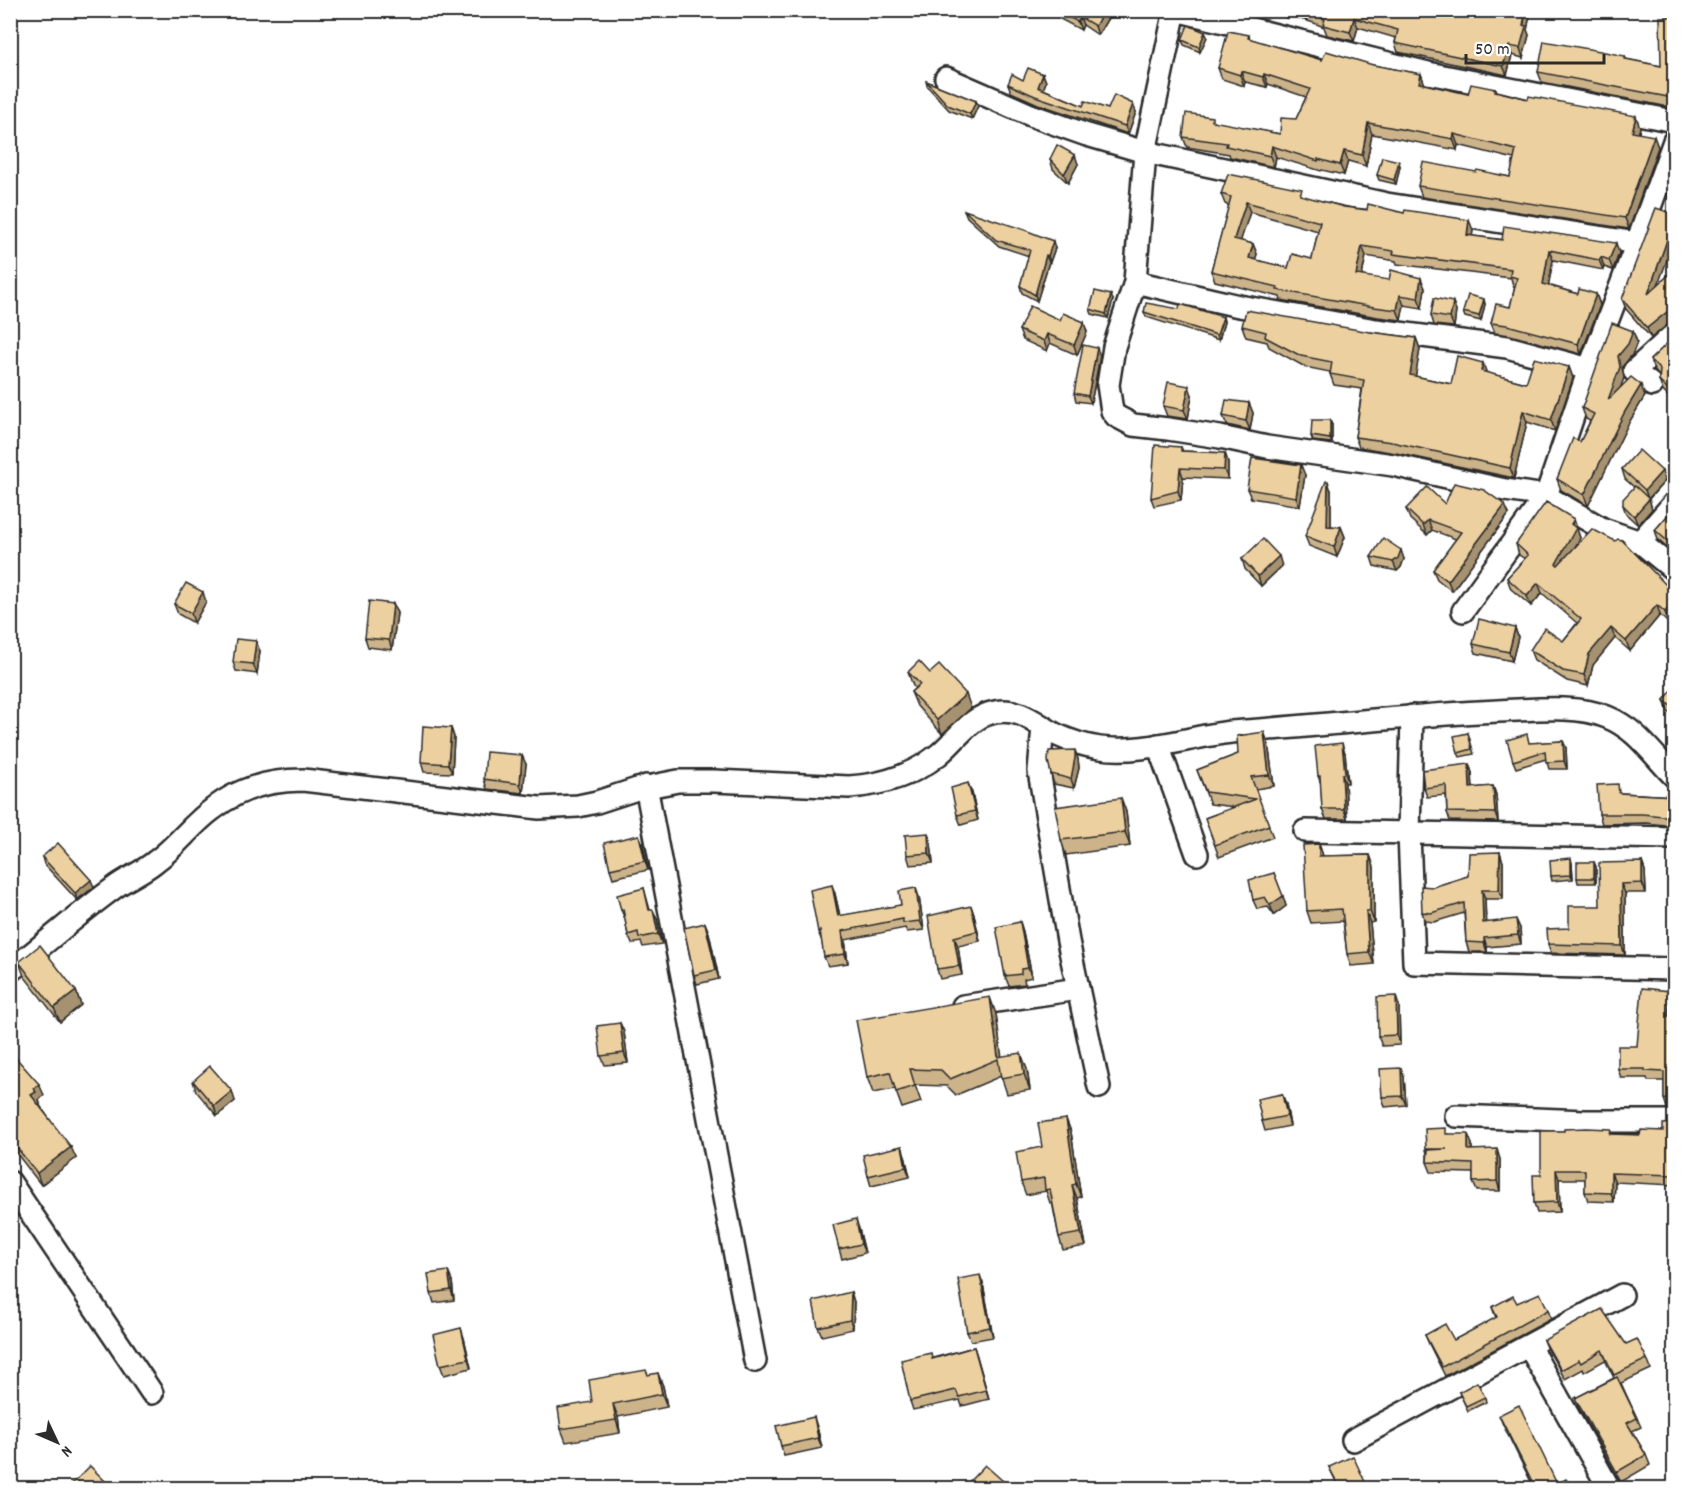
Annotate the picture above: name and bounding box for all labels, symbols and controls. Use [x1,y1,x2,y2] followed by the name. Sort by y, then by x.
[1466,27,1604,65] scale bar
[1475,38,1510,63] text: 50 m
[27,1412,87,1472] north arrow
[55,1440,77,1462] text: N

